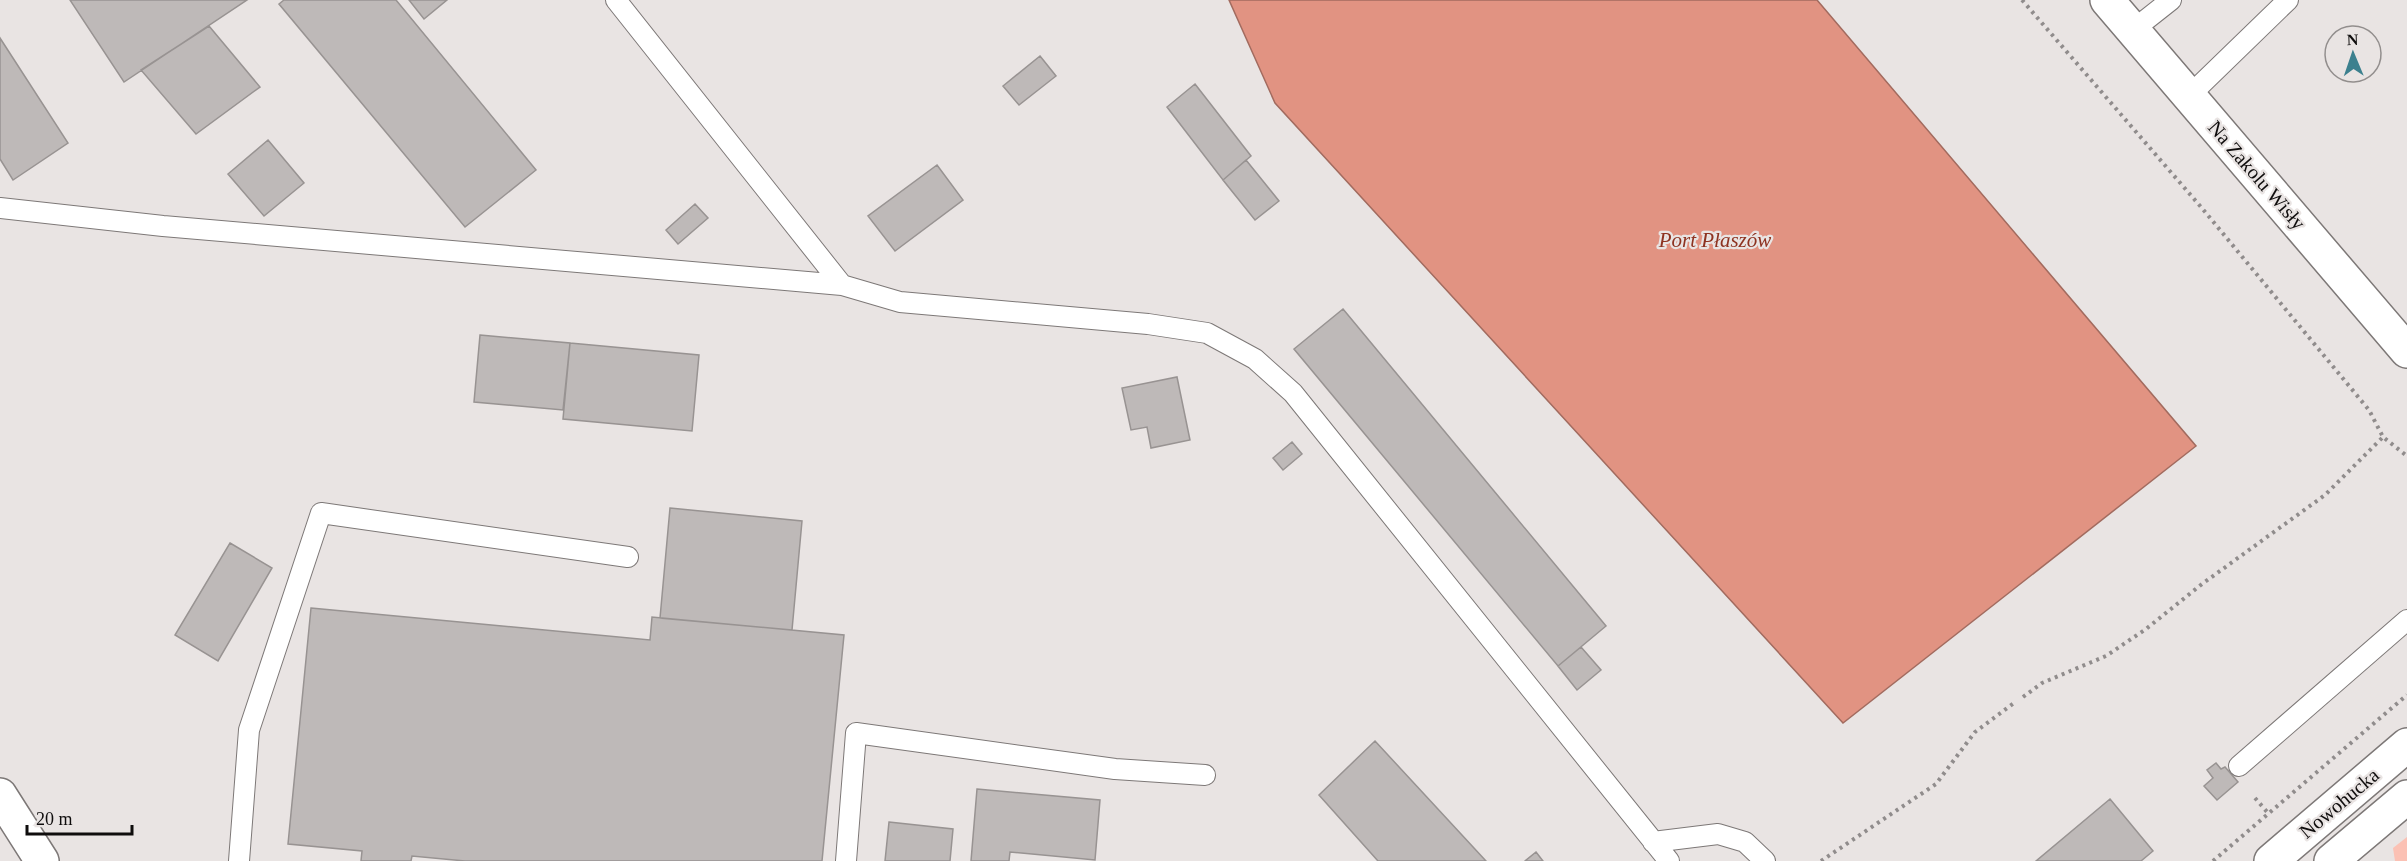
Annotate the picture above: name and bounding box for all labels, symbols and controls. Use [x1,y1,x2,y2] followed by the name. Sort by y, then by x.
[2323,24,2383,84] north arrow
[2346,31,2359,48] text: N
[2203,116,2310,234] street label: Na Zakolu Wisły
[1658,228,1771,252] water label: Port Płaszów
[2295,763,2383,842] street label: Nowohucka
[27,798,132,836] scale bar
[36,809,73,829] text: 20 m

